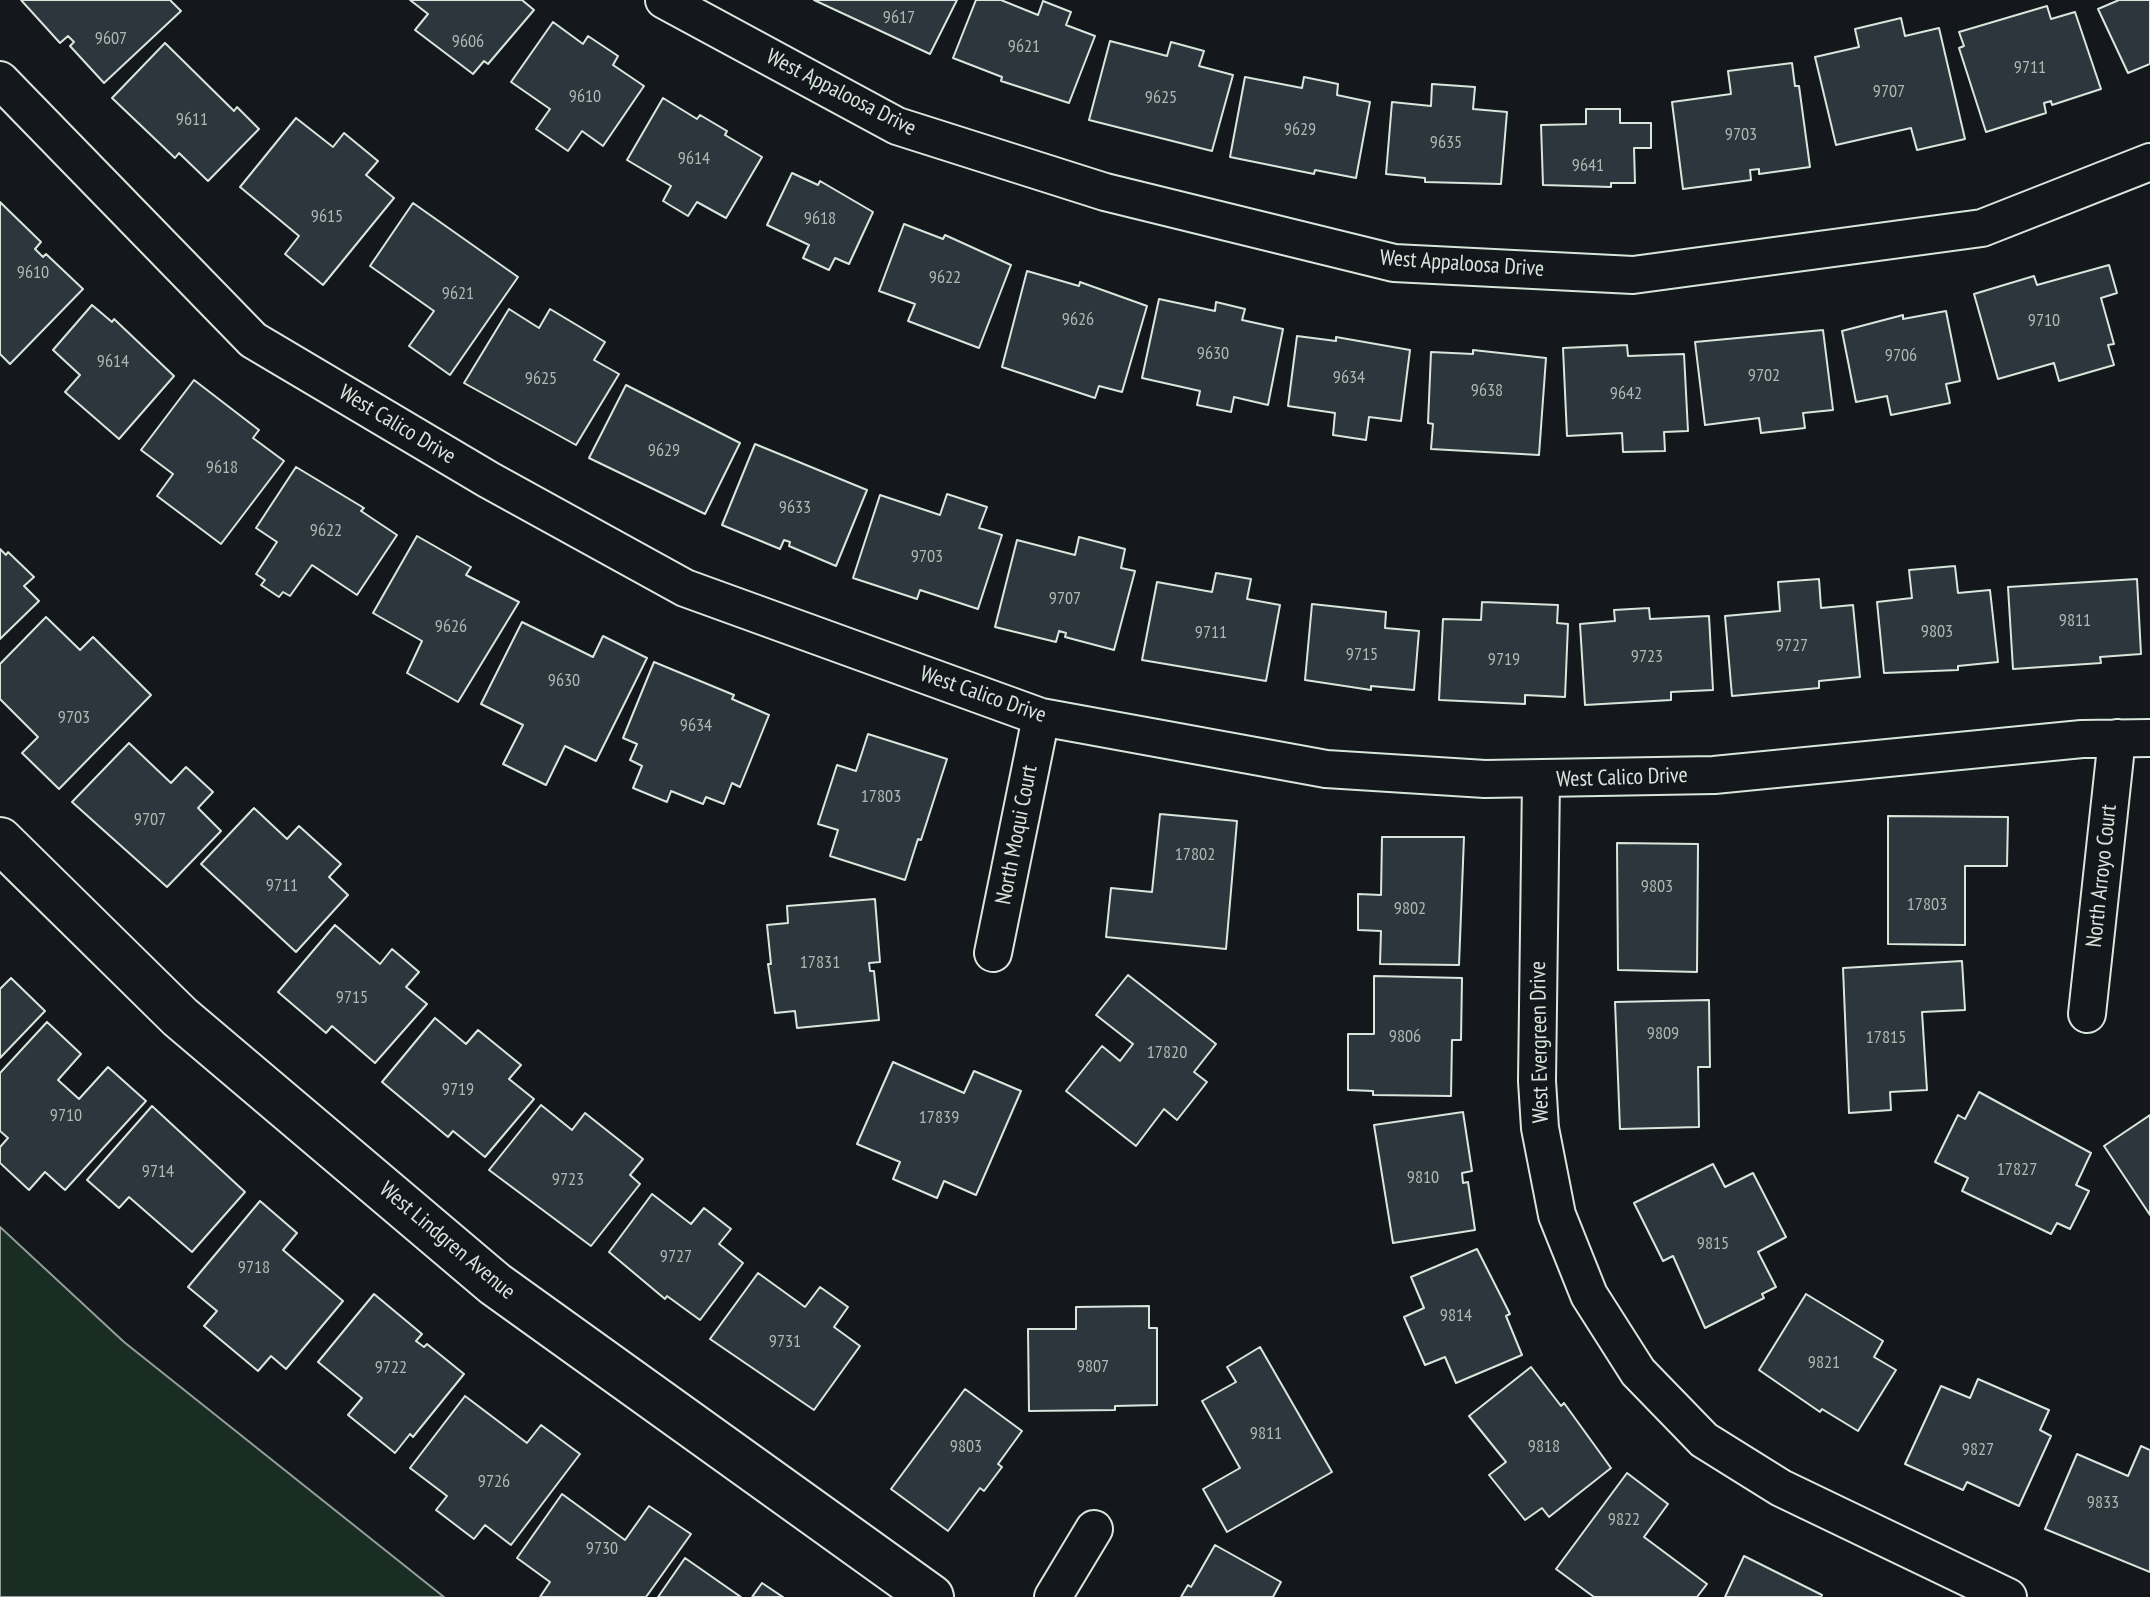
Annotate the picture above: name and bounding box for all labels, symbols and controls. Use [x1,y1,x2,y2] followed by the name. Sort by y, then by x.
[883,7,915,29] house number: 9617
[95,28,127,50] house number: 9607
[452,31,484,53] house number: 9606
[1008,36,1040,58] house number: 9621
[762,44,920,142] street label: West Appaloosa Drive
[2014,57,2046,79] house number: 9711
[1873,81,1905,103] house number: 9707
[569,86,601,108] house number: 9610
[1145,87,1177,109] house number: 9625
[176,109,208,131] house number: 9611
[1284,119,1316,141] house number: 9629
[1725,124,1757,146] house number: 9703
[1430,132,1462,154] house number: 9635
[678,148,710,170] house number: 9614
[1572,155,1604,177] house number: 9641
[311,206,343,228] house number: 9615
[804,208,836,230] house number: 9618
[1379,245,1545,283] street label: West Appaloosa Drive
[17,262,49,284] house number: 9610
[929,267,961,289] house number: 9622
[442,283,474,305] house number: 9621
[1062,309,1094,331] house number: 9626
[2028,310,2060,332] house number: 9710
[1197,343,1229,365] house number: 9630
[1885,345,1917,367] house number: 9706
[97,351,129,373] house number: 9614
[1748,365,1780,387] house number: 9702
[1333,367,1365,389] house number: 9634
[525,368,557,390] house number: 9625
[334,380,460,470] street label: West Calico Drive
[1471,380,1503,402] house number: 9638
[1610,383,1642,405] house number: 9642
[648,440,680,462] house number: 9629
[206,457,238,479] house number: 9618
[779,497,811,519] house number: 9633
[310,520,342,542] house number: 9622
[911,546,943,568] house number: 9703
[1049,588,1081,610] house number: 9707
[2059,610,2091,632] house number: 9811
[435,616,467,638] house number: 9626
[1921,621,1953,643] house number: 9803
[1195,622,1227,644] house number: 9711
[1776,635,1808,657] house number: 9727
[1346,644,1378,666] house number: 9715
[1631,646,1663,668] house number: 9723
[1488,649,1520,671] house number: 9719
[917,661,1049,729] street label: West Calico Drive
[548,670,580,692] house number: 9630
[58,707,90,729] house number: 9703
[680,715,712,737] house number: 9634
[991,763,1043,907] street label: North Moqui Court
[1556,763,1688,793] street label: West Calico Drive
[861,786,901,808] house number: 17803
[2081,803,2123,949] street label: North Arroyo Court
[134,809,166,831] house number: 9707
[1175,844,1215,866] house number: 17802
[266,875,298,897] house number: 9711
[1641,876,1673,898] house number: 9803
[1907,894,1947,916] house number: 17803
[1394,898,1426,920] house number: 9802
[800,952,840,974] house number: 17831
[1525,961,1555,1123] street label: West Evergreen Drive
[336,987,368,1009] house number: 9715
[1647,1023,1679,1045] house number: 9809
[1389,1026,1421,1048] house number: 9806
[1866,1027,1906,1049] house number: 17815
[1147,1042,1187,1064] house number: 17820
[442,1079,474,1101] house number: 9719
[50,1105,82,1127] house number: 9710
[919,1107,959,1129] house number: 17839
[1997,1159,2037,1181] house number: 17827
[142,1161,174,1183] house number: 9714
[1407,1167,1439,1189] house number: 9810
[552,1169,584,1191] house number: 9723
[374,1177,520,1305] street label: West Lindgren Avenue
[1697,1233,1729,1255] house number: 9815
[660,1246,692,1268] house number: 9727
[238,1257,270,1279] house number: 9718
[1440,1305,1472,1327] house number: 9814
[769,1331,801,1353] house number: 9731
[1808,1352,1840,1374] house number: 9821
[1077,1356,1109,1378] house number: 9807
[375,1357,407,1379] house number: 9722
[1250,1423,1282,1445] house number: 9811
[950,1436,982,1458] house number: 9803
[1528,1436,1560,1458] house number: 9818
[1962,1439,1994,1461] house number: 9827
[478,1471,510,1493] house number: 9726
[2087,1492,2119,1514] house number: 9833
[1608,1509,1640,1531] house number: 9822
[586,1538,618,1560] house number: 9730

